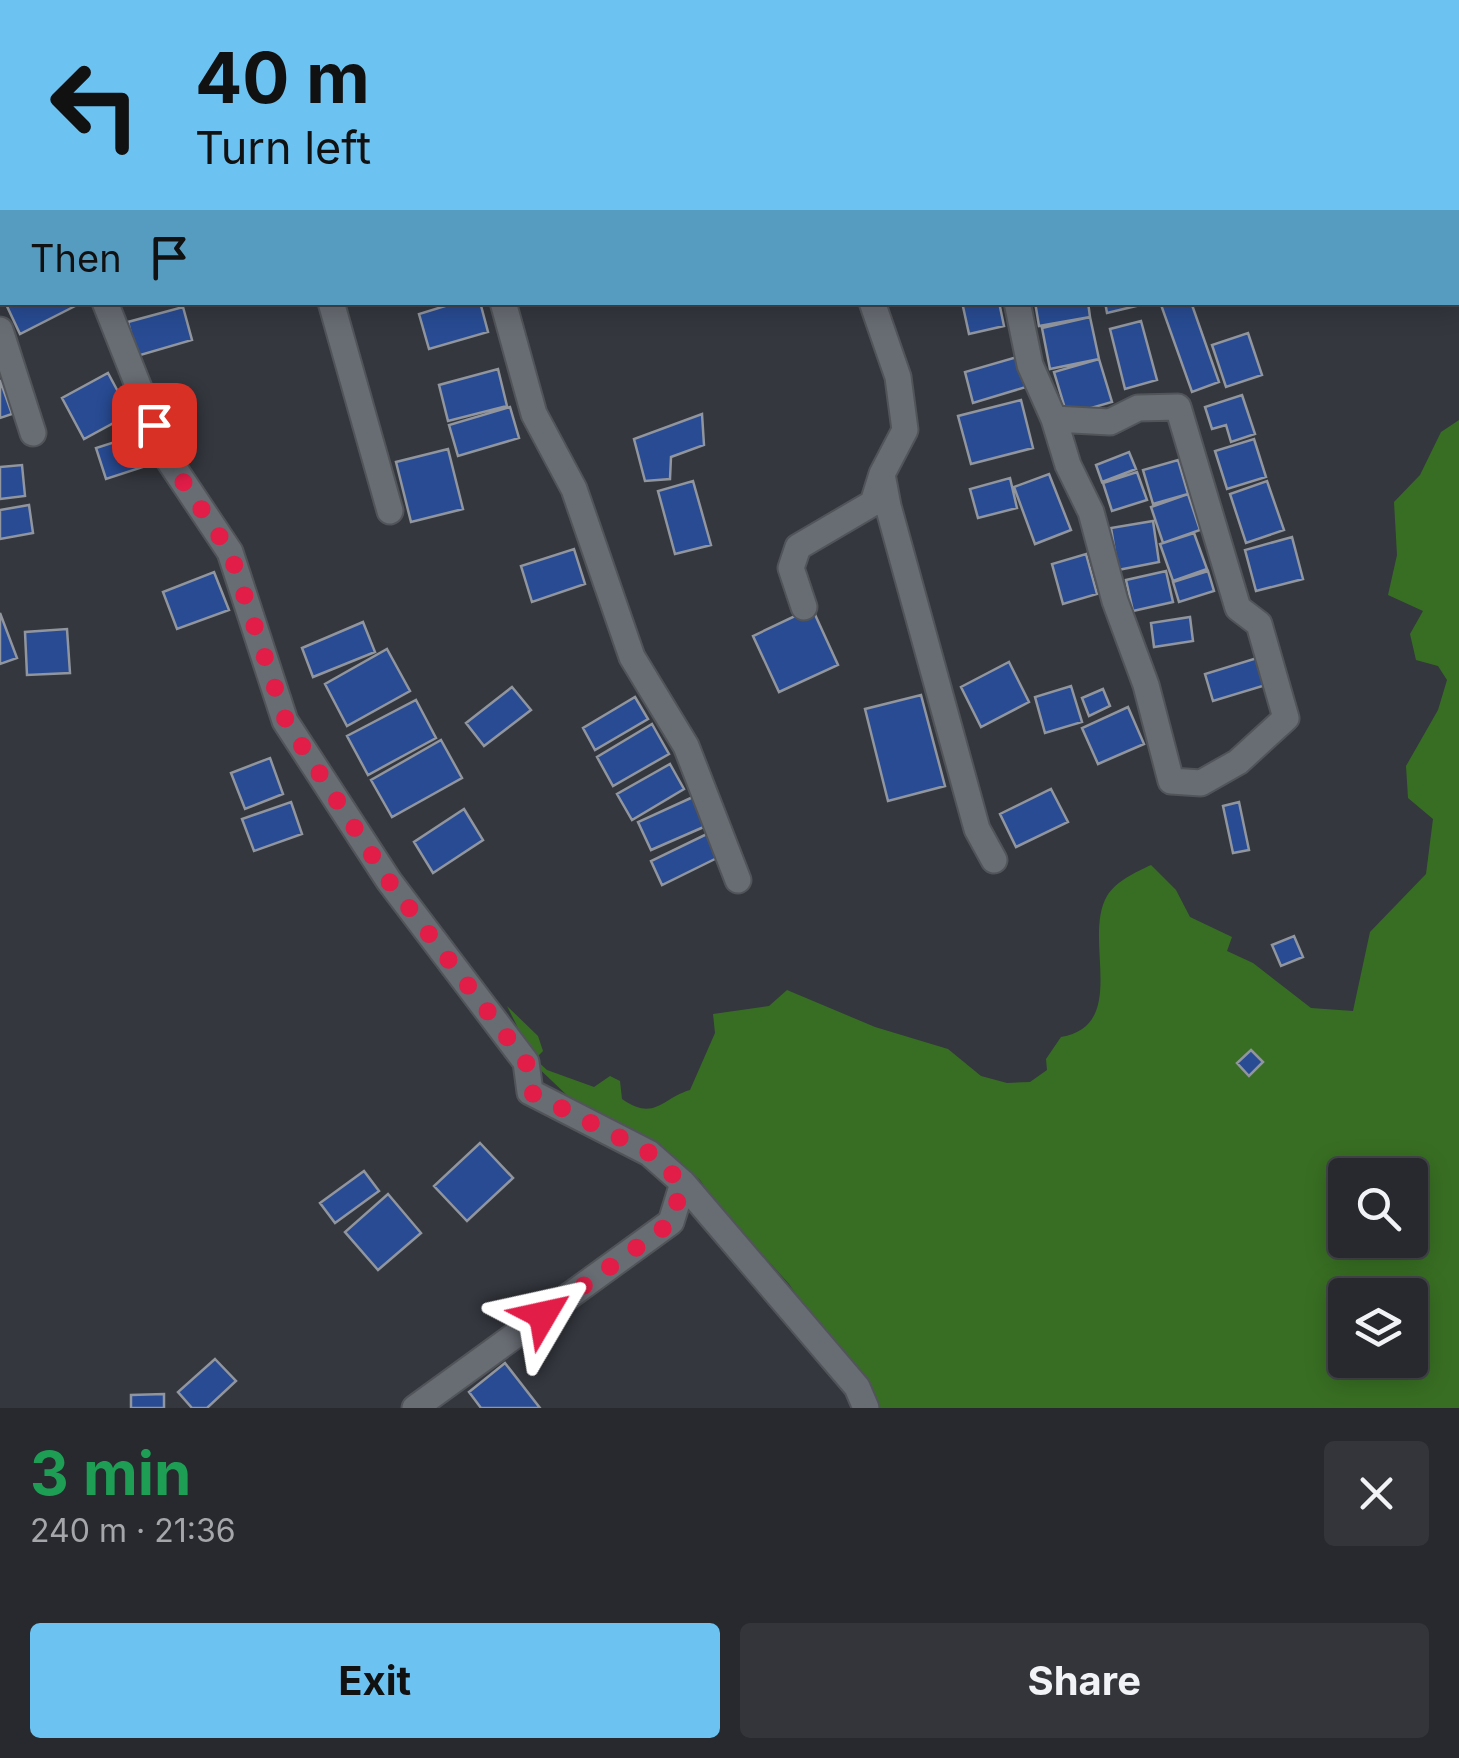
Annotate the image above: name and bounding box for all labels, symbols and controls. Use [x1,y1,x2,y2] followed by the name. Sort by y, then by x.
[195,35,370,120] text: 40 m
[30,40,160,170] icon: left
[195,120,371,175] text: Turn left
[142,230,197,285] icon: arrive
[30,235,122,281] text: Then
[112,383,197,468] pin
[127,398,182,453] icon: arrive
[1328,1158,1428,1378] map controls
[1328,1158,1428,1258] button: search
[491,1263,595,1367] position arrow
[1328,1278,1428,1378] button: layers
[30,1437,191,1509] text: 3 min
[1324,1441,1429,1546] button: close
[30,1511,235,1550] text: 240 m · 21:36
[30,1623,720,1738] button: Exit
[740,1623,1429,1738] button: Share

